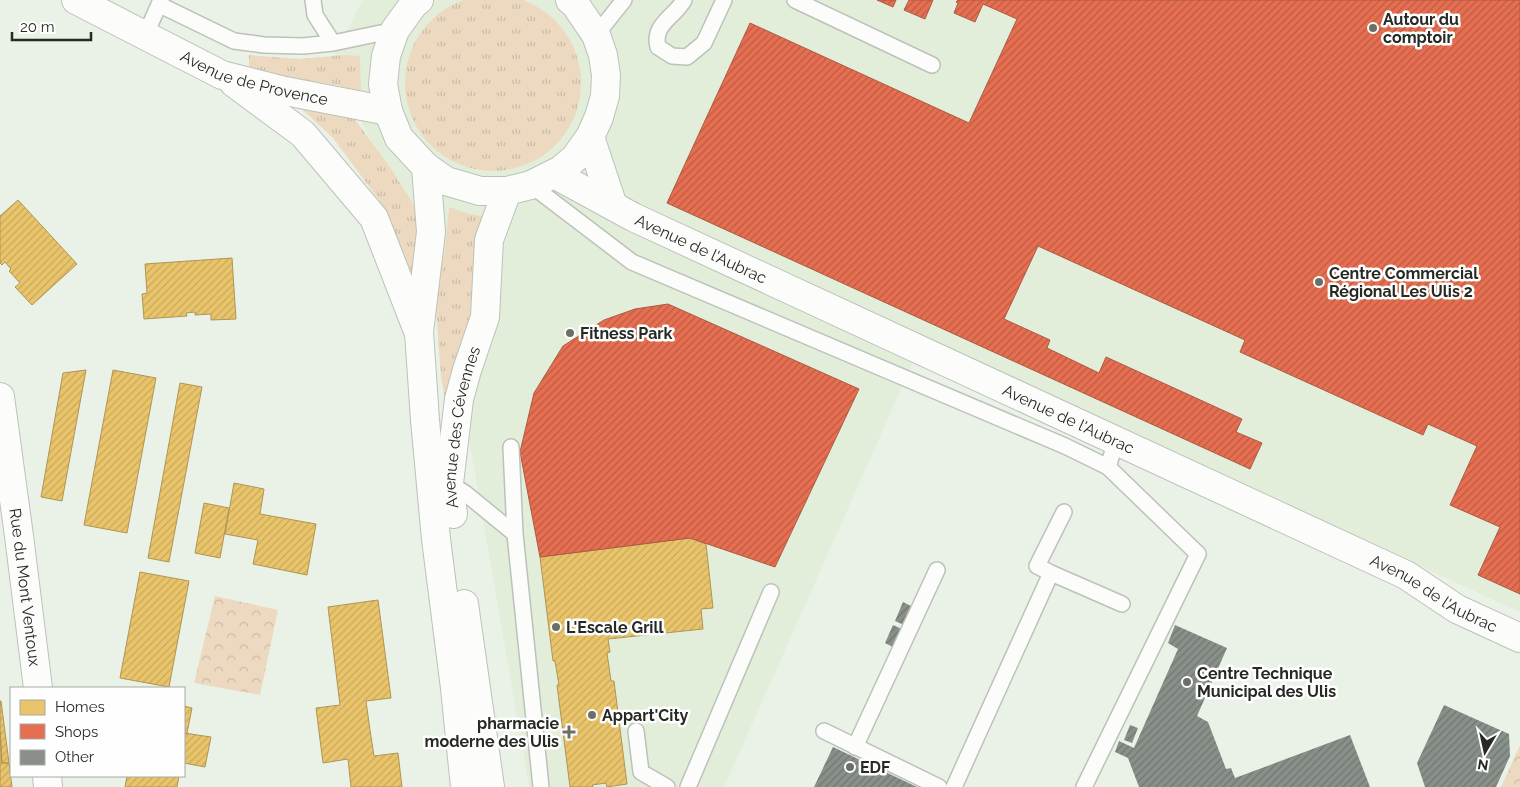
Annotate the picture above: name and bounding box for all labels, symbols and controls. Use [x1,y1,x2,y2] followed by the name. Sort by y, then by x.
[12,10,91,42] scale bar
[1383,10,1459,47] place label: Autour du comptoir
[20,18,55,36] text: 20 m
[1367,22,1379,34] marker: Autour du comptoir
[178,47,329,109] street label: Avenue de Provence
[632,210,770,288] street label: Avenue de l'Aubrac
[1329,264,1479,301] place label: Centre Commercial Régional Les Ulis 2
[1313,276,1325,288] marker: Centre Commercial Régional Les Ulis 2
[580,324,673,343] place label: Fitness Park
[564,327,576,339] marker: Fitness Park
[440,344,484,510] street label: Avenue des Cévennes
[999,380,1138,458] street label: Avenue de l'Aubrac
[5,507,44,668] street label: Rue du Mont Ventoux
[1367,551,1500,636] street label: Avenue de l'Aubrac
[566,618,664,637] place label: L'Escale Grill
[550,621,562,633] marker: L'Escale Grill
[1197,664,1336,701] place label: Centre Technique Municipal des Ulis
[1181,676,1193,688] marker: Centre Technique Municipal des Ulis
[10,687,185,777] legend
[55,698,105,716] text: Homes
[602,706,688,725] place label: Appart'City
[586,709,598,721] marker: Appart'City
[425,714,559,751] place label: pharmacie moderne des Ulis
[55,723,98,741] text: Shops
[563,726,575,738] marker: pharmacie moderne des Ulis
[1460,727,1510,777] north arrow
[55,748,95,766] text: Other
[1476,756,1489,774] text: N
[860,758,890,777] place label: EDF
[844,761,856,773] marker: EDF

